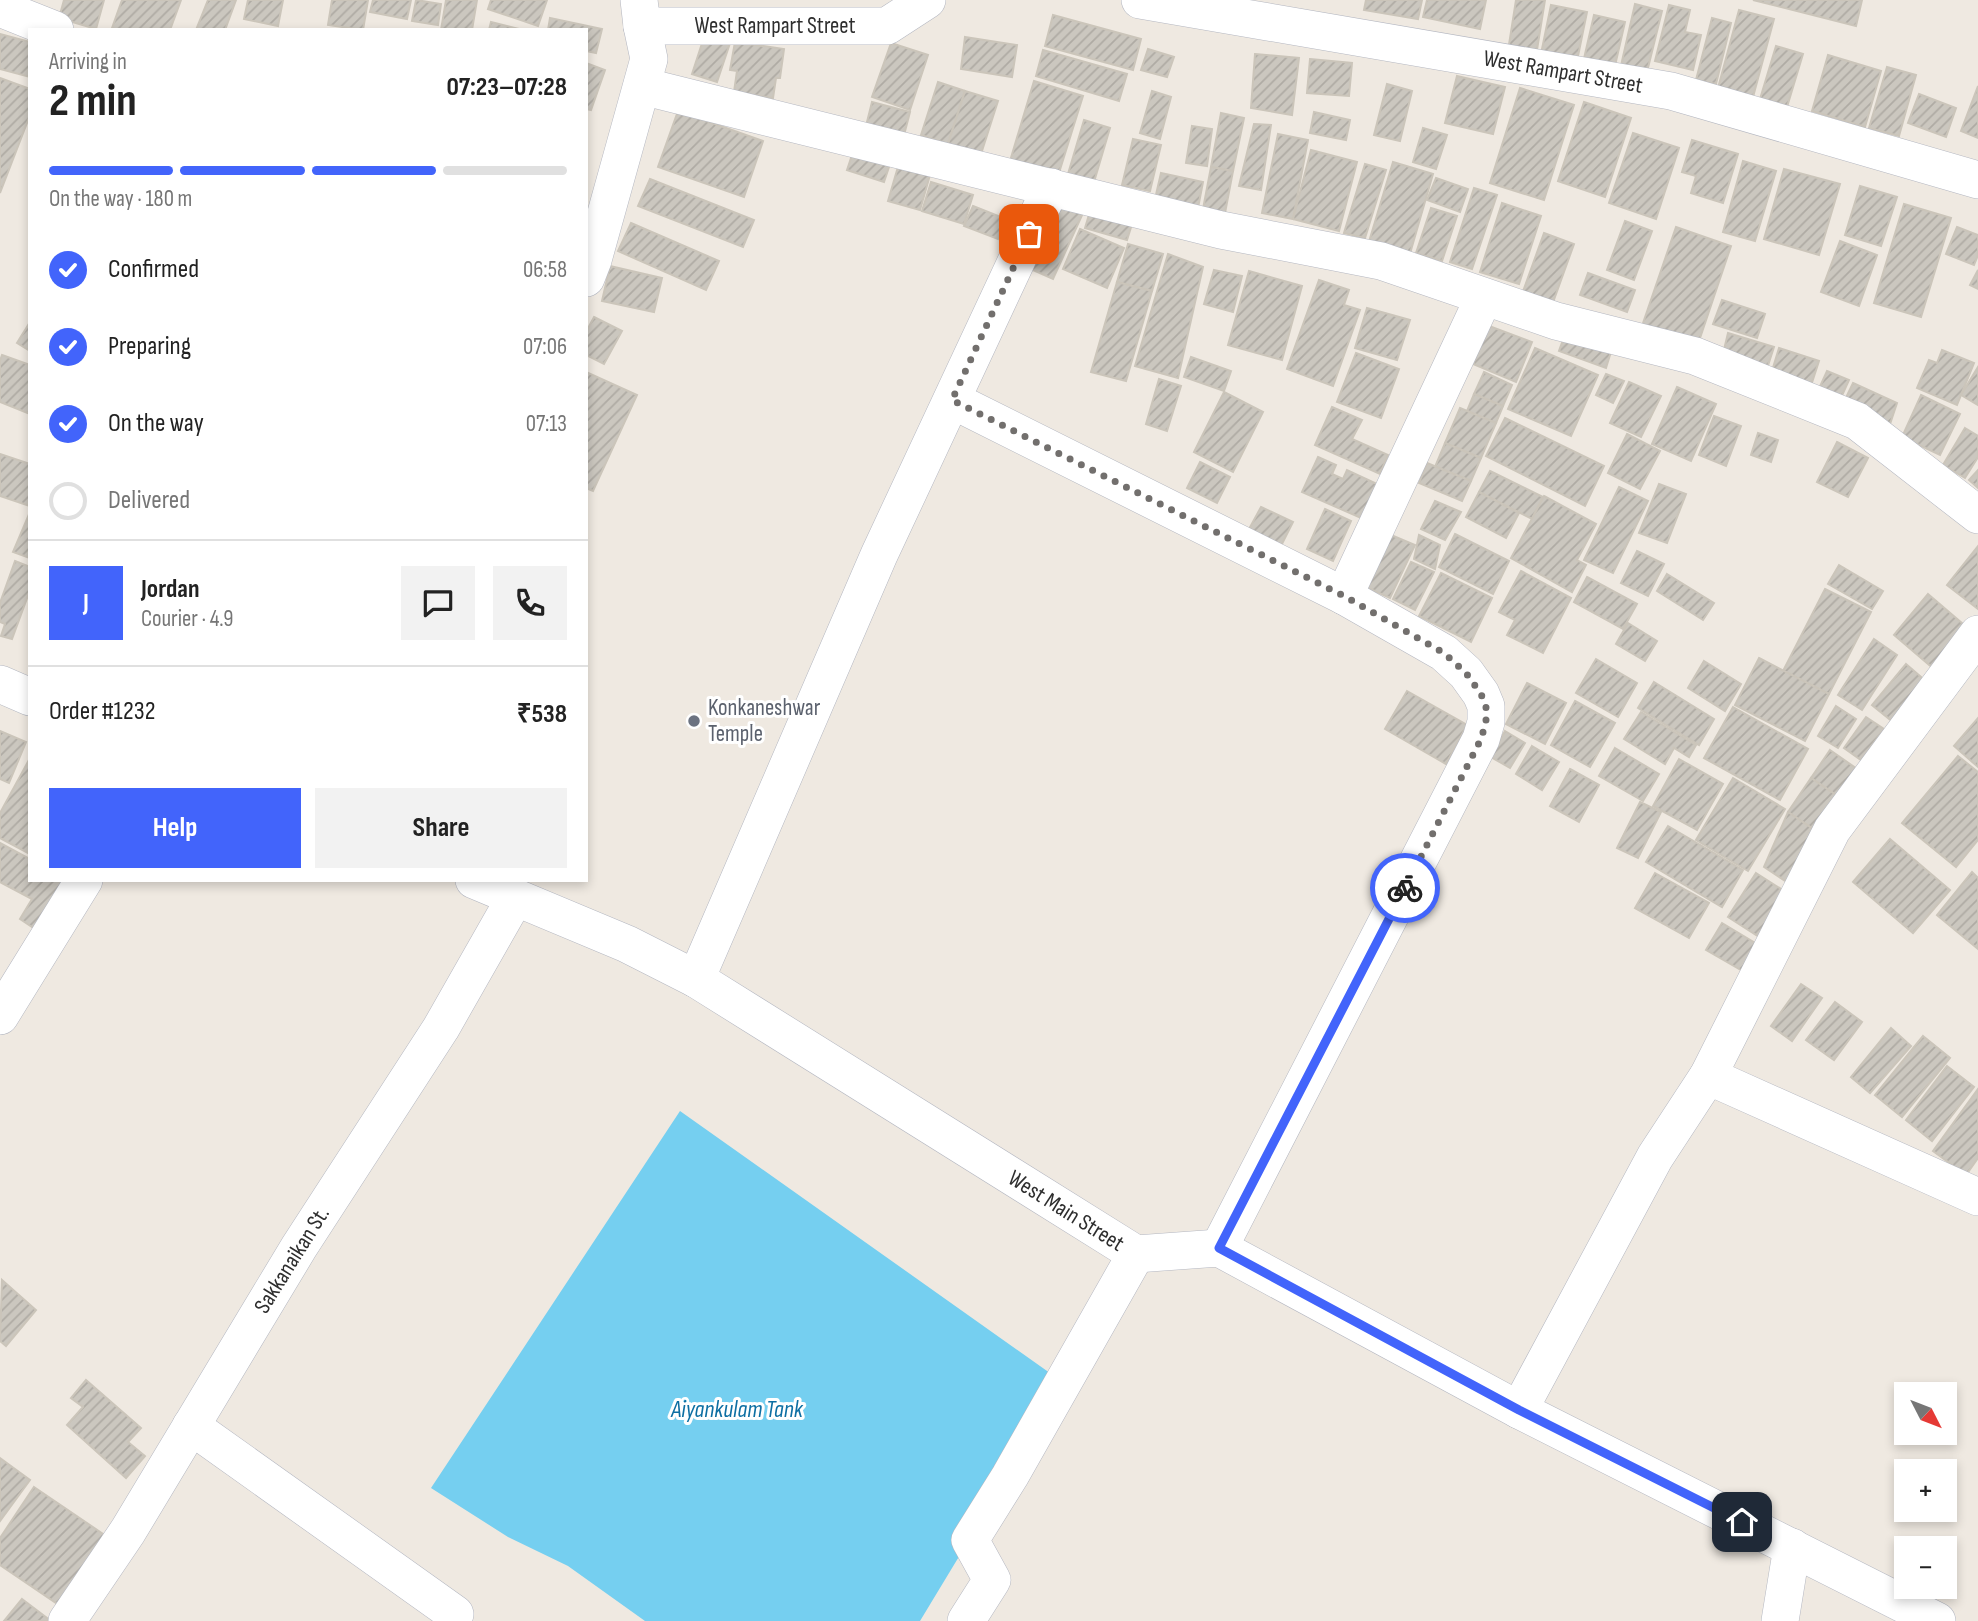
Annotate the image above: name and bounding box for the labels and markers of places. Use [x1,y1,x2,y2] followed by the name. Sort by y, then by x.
[999,204,1059,264] pin
[708,694,821,748] place label: Konkaneshwar Temple
[686,713,702,729] marker: Konkaneshwar Temple
[1712,1492,1772,1552] pin

